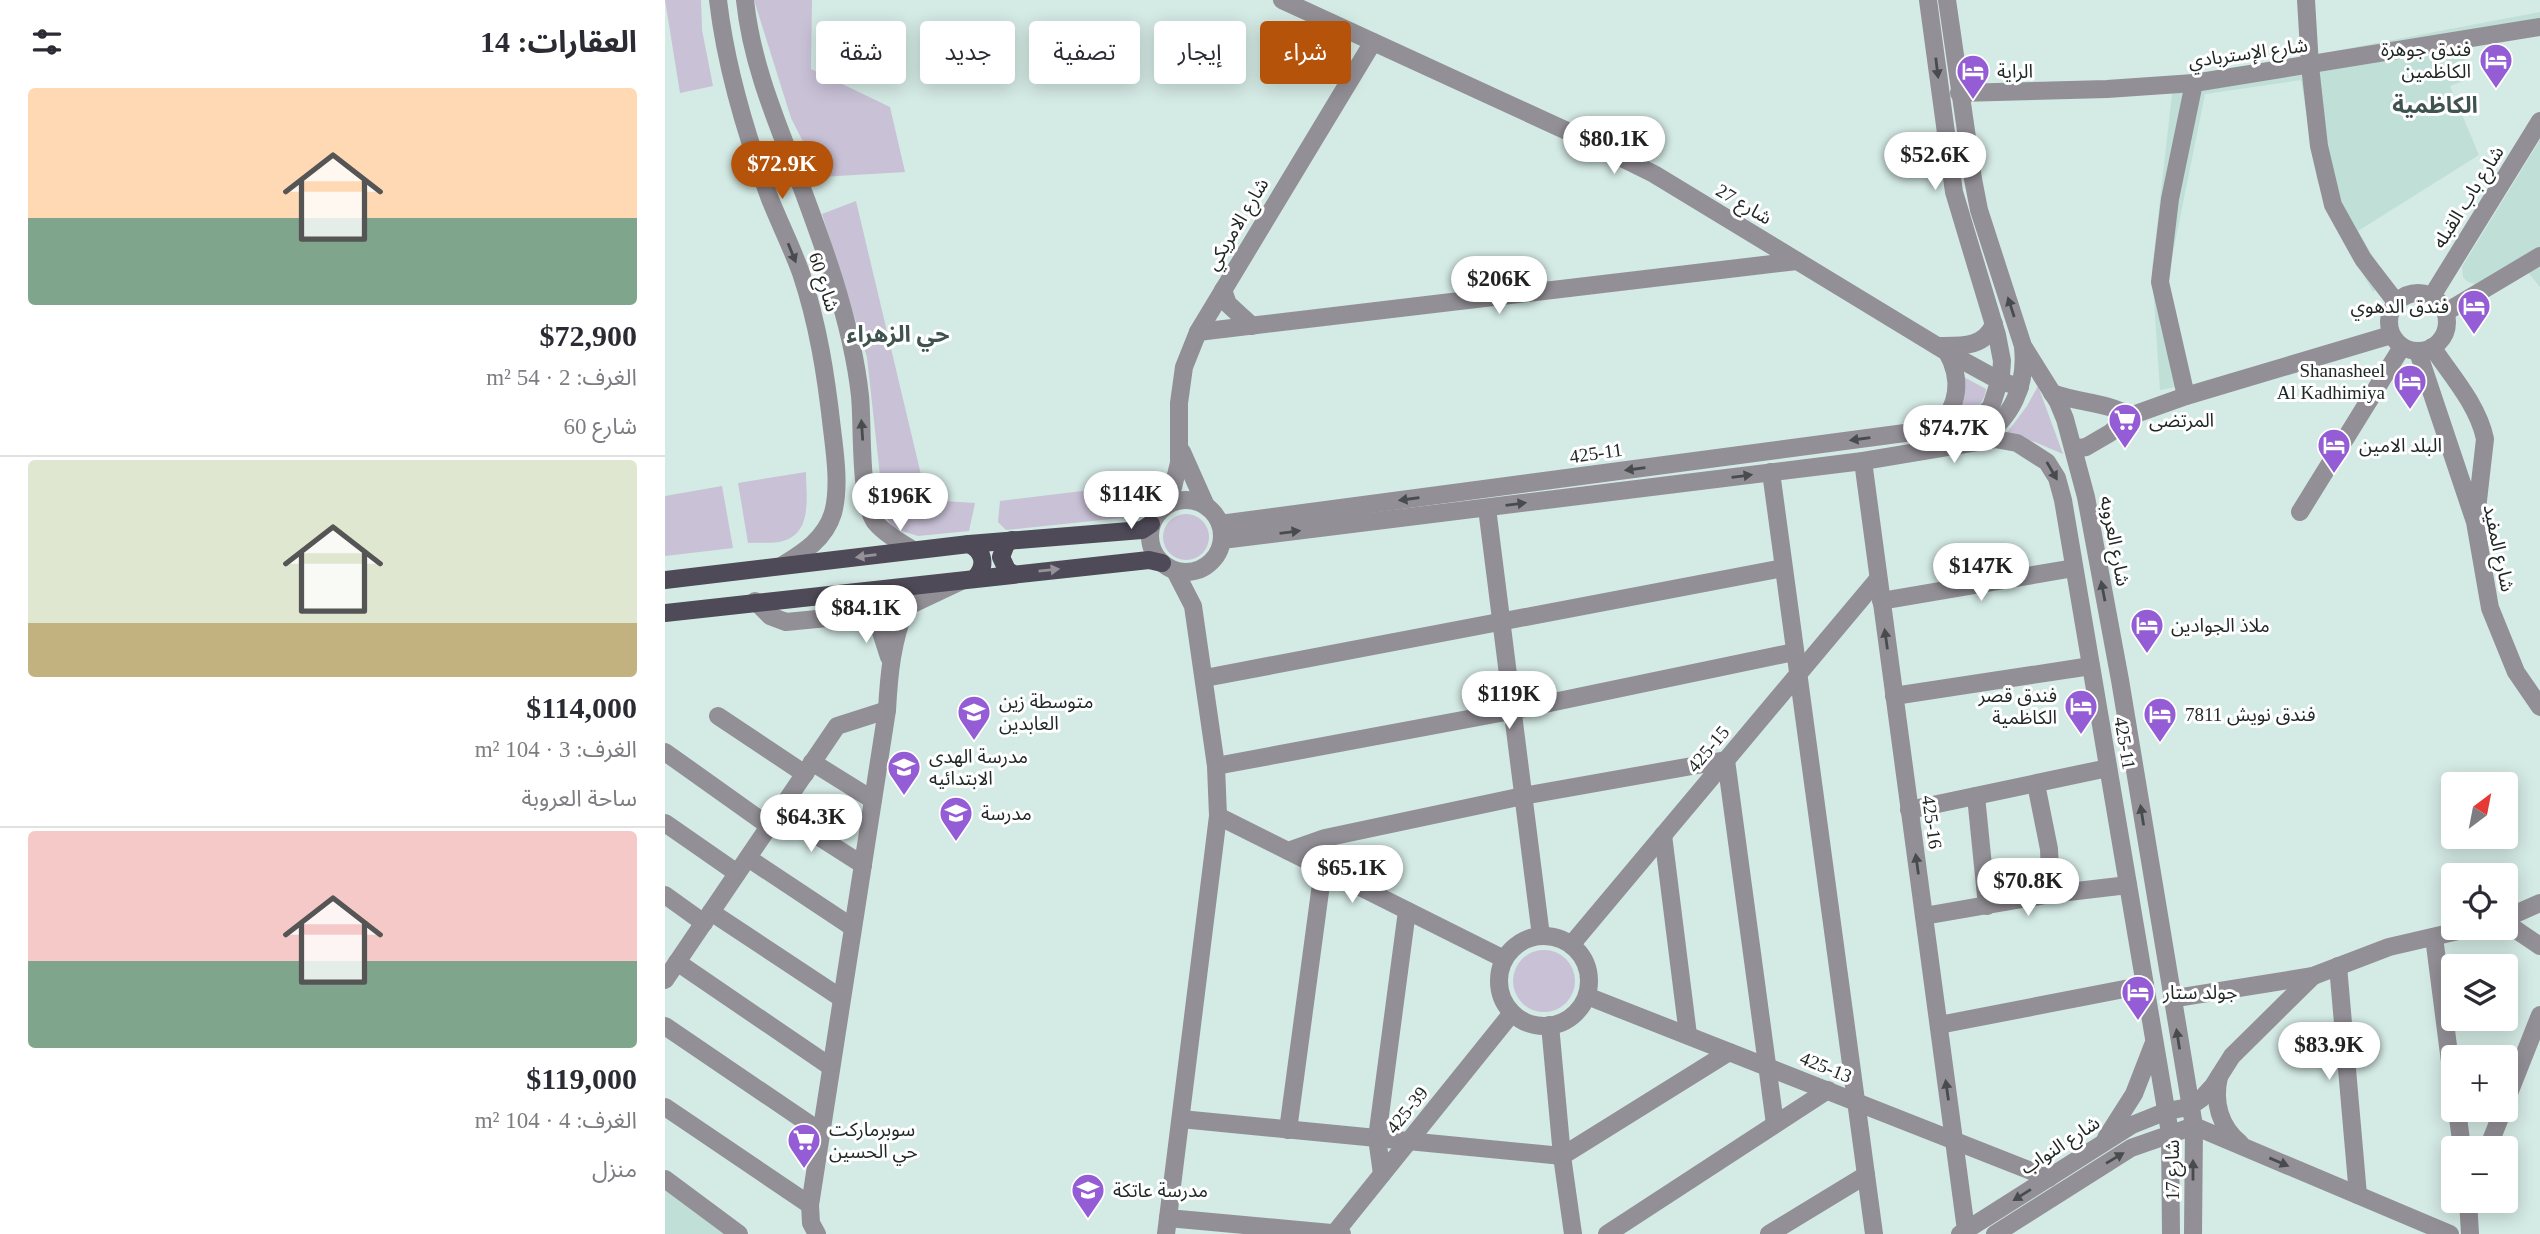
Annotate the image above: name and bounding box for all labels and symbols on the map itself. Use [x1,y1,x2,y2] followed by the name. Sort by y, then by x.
[2187,34,2310,76] street label: شارع الإستربادي
[2381,39,2471,83] place label: فندق جوهرة الكاظمين
[2477,41,2515,90] hotel icon: فندق جوهرة الكاظمين
[1954,52,1992,101] hotel icon: الراية
[1931,57,1942,79] one-way arrow
[1997,61,2033,83] place label: الراية
[2392,93,2478,118] district label: الكاظمية
[1557,116,1671,176] pin: $80.1K
[1878,132,1992,192] pin: $52.6K
[725,142,839,201] pin: $72.9K
[2428,142,2510,253] street label: شارع باب القبله
[1201,174,1276,276] street label: شارع الامريكي
[1711,179,1775,231] street label: شارع 27
[787,242,798,263] one-way arrow
[802,250,843,315] street label: شارع 60
[1450,256,1548,316] pin: $206K
[2455,287,2493,336] hotel icon: فندق الدهوي
[2351,296,2449,321] place label: فندق الدهوي
[2005,297,2015,318] one-way arrow
[847,322,949,352] district label: حي الزهراء
[2277,360,2386,403] place label: Shanasheel Al Kadhimiya
[2391,362,2429,411] hotel icon: Shanasheel Al Kadhimiya
[2106,401,2144,450] supermarket icon: المرتضى
[1897,406,2011,465] pin: $74.7K
[2149,410,2214,432] place label: المرتضى
[856,418,867,440] one-way arrow
[2315,426,2353,475] hotel icon: البلد الامين
[1849,433,1871,444] one-way arrow
[2359,435,2442,457] place label: البلد الامين
[1568,439,1624,467] street label: 425-11
[2046,462,2058,481] one-way arrow
[1624,463,1646,474] one-way arrow
[1731,471,1753,482] one-way arrow
[1082,472,1180,531] pin: $114K
[851,474,949,533] pin: $196K
[1398,493,1420,504] one-way arrow
[2093,494,2134,588] street label: شارع العروبه
[1505,499,1527,510] one-way arrow
[2477,502,2519,594] street label: شارع المفيد
[1279,526,1301,537] one-way arrow
[1932,544,2030,603] pin: $147K
[855,550,877,561] one-way arrow
[1039,565,1061,576] one-way arrow
[2097,580,2108,602] one-way arrow
[809,586,923,645] pin: $84.1K
[2128,606,2166,655] hotel icon: ملاذ الجوادين
[2171,615,2270,637] place label: ملاذ الجوادين
[1880,628,1891,650] one-way arrow
[1460,672,1558,731] pin: $119K
[1977,685,2057,728] place label: فندق قصر الكاظمية
[2062,687,2100,736] hotel icon: فندق قصر الكاظمية
[999,691,1093,735] place label: متوسطة زين العابدين
[955,693,993,742] school or university icon: متوسطة زين العابدين
[2141,695,2179,744] hotel icon: فندق نويش 7811
[2185,704,2316,726] place label: فندق نويش 7811
[2110,715,2140,771] street label: 425-11
[1683,722,1733,776] street label: 425-15
[929,746,1028,789] place label: مدرسة الهدى الابتدائيه
[885,748,923,797] school or university icon: مدرسة الهدى الابتدائيه
[2441,772,2518,849] north arrow
[754,794,868,854] pin: $64.3K
[937,794,975,843] school or university icon: مدرسة
[1918,794,1946,850] street label: 425-16
[981,803,1032,825] place label: مدرسة
[2136,804,2147,826] one-way arrow
[1295,846,1409,905] pin: $65.1K
[1911,853,1922,875] one-way arrow
[1971,858,2085,918] pin: $70.8K
[2119,973,2157,1022] hotel icon: جولد ستار
[2162,982,2237,1004] place label: جولد ستار
[2272,1023,2386,1082] pin: $83.9K
[2172,1028,2183,1050] one-way arrow
[1797,1047,1855,1087] street label: 425-13
[1942,1078,1953,1100] one-way arrow
[1382,1082,1432,1138] street label: 425-39
[2016,1112,2105,1181] street label: شارع النواب
[829,1119,918,1166] place label: سوبرماركت حي الحسين
[785,1121,823,1170] supermarket icon: سوبرماركت حي الحسين
[2162,1140,2186,1200] street label: شارع 17
[2105,1152,2125,1165] one-way arrow
[2269,1156,2290,1167] one-way arrow
[2187,1159,2199,1181] one-way arrow
[1069,1171,1107,1220] school or university icon: مدرسة عاتكة
[1113,1180,1208,1202] place label: مدرسة عاتكة
[2013,1188,2032,1201] one-way arrow

